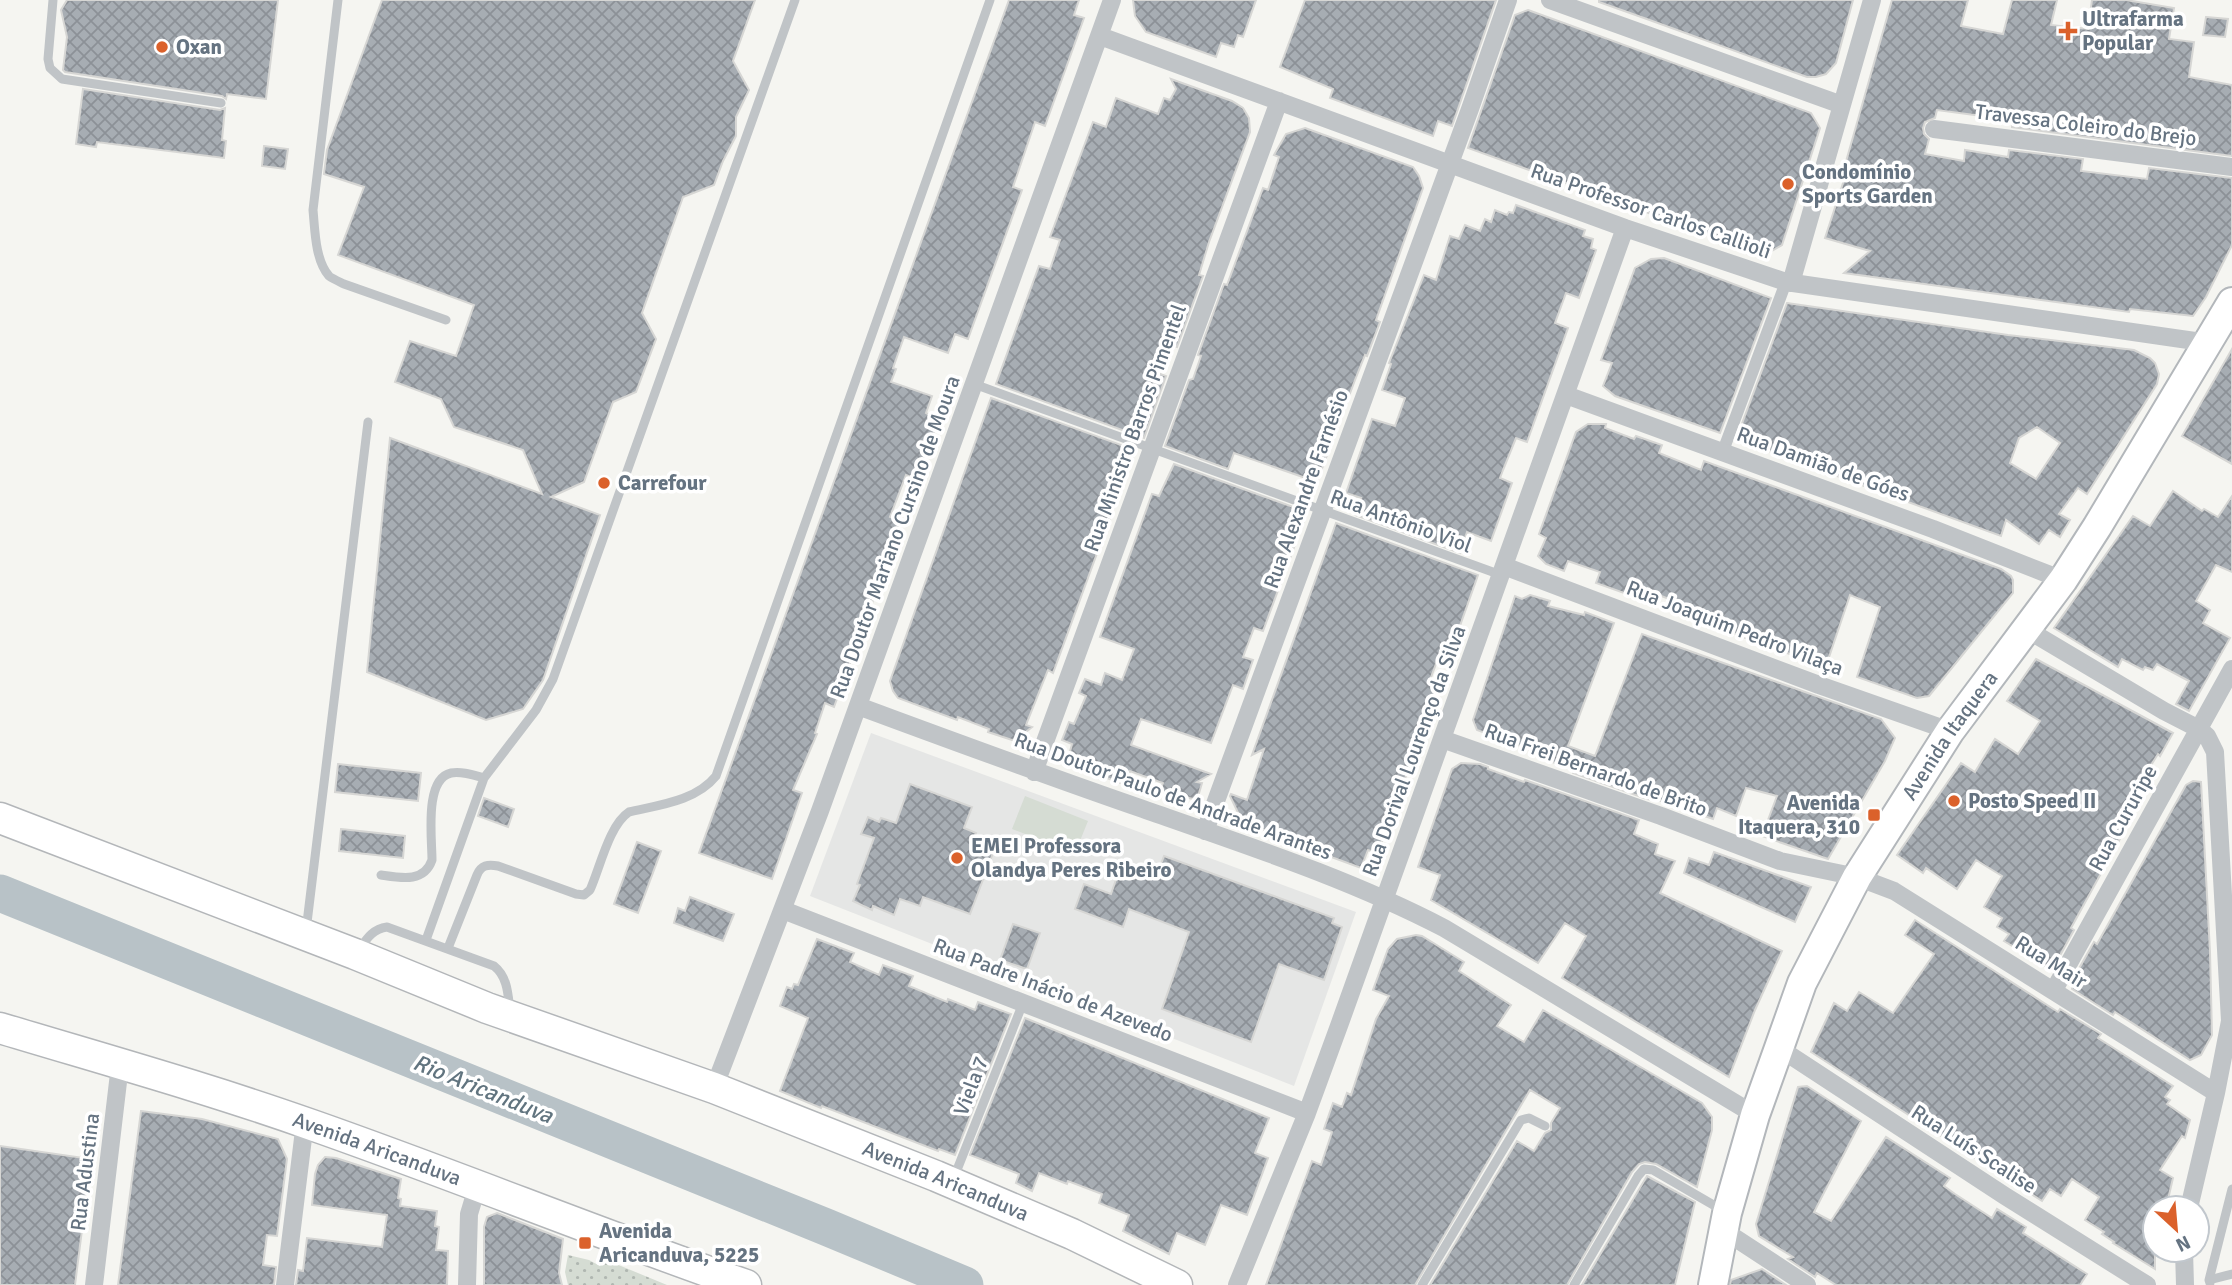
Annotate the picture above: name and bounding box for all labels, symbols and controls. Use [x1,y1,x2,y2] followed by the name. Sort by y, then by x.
[2082,6,2184,56] place label: Ultrafarma Popular
[2060,23,2076,39] marker: Ultrafarma Popular
[176,34,222,60] place label: Oxan
[154,39,170,55] marker: Oxan
[1974,99,2198,151] street label: Travessa Coleiro do Brejo
[1527,158,1775,264] street label: Rua Professor Carlos Callioli
[1802,159,1933,209] place label: Condomínio Sports Garden
[1780,176,1796,192] marker: Condomínio Sports Garden
[1078,301,1192,555] street label: Rua Ministro Barros Pimentel
[824,372,966,702] street label: Rua Doutor Mariano Cursino de Moura
[1258,386,1354,592] street label: Rua Alexandre Farnésio
[1733,421,1913,507] street label: Rua Damião de Góes
[618,470,707,496] place label: Carrefour
[596,475,612,491] marker: Carrefour
[1327,483,1475,559] street label: Rua Antônio Viol
[1623,575,1847,681] street label: Rua Joaquim Pedro Vilaça
[1356,622,1472,880] street label: Rua Dorival Lourenço da Silva
[1896,666,2003,805] street label: Avenida Itaquera
[1481,718,1711,822] street label: Rua Frei Bernardo de Brito
[1011,726,1335,866] street label: Rua Doutor Paulo de Andrade Arantes
[2083,760,2163,876] street label: Rua Cururipe
[1968,788,2096,814] place label: Posto Speed II
[1738,790,1860,840] place label: Avenida Itaquera, 310
[1946,793,1962,809] marker: Posto Speed II
[1866,807,1882,823] marker: Avenida Itaquera, 310
[971,833,1172,883] place label: EMEI Professora Olandya Peres Ribeiro
[949,850,965,866] marker: EMEI Professora Olandya Peres Ribeiro
[2010,930,2092,994] street label: Rua Mair
[930,932,1176,1048] street label: Rua Padre Inácio de Azevedo
[409,1048,558,1131] water label: Rio Aricanduva
[948,1053,994,1119] street label: Viela 7
[1907,1099,2041,1199] street label: Rua Luís Scalise
[289,1106,465,1191] street label: Avenida Aricanduva
[65,1111,105,1233] street label: Rua Adustina
[859,1135,1033,1227] street label: Avenida Aricanduva
[2141,1194,2211,1264] north arrow
[599,1218,759,1268] place label: Avenida Aricanduva, 5225
[2172,1230,2194,1257] text: N
[577,1235,593,1251] marker: Avenida Aricanduva, 5225

